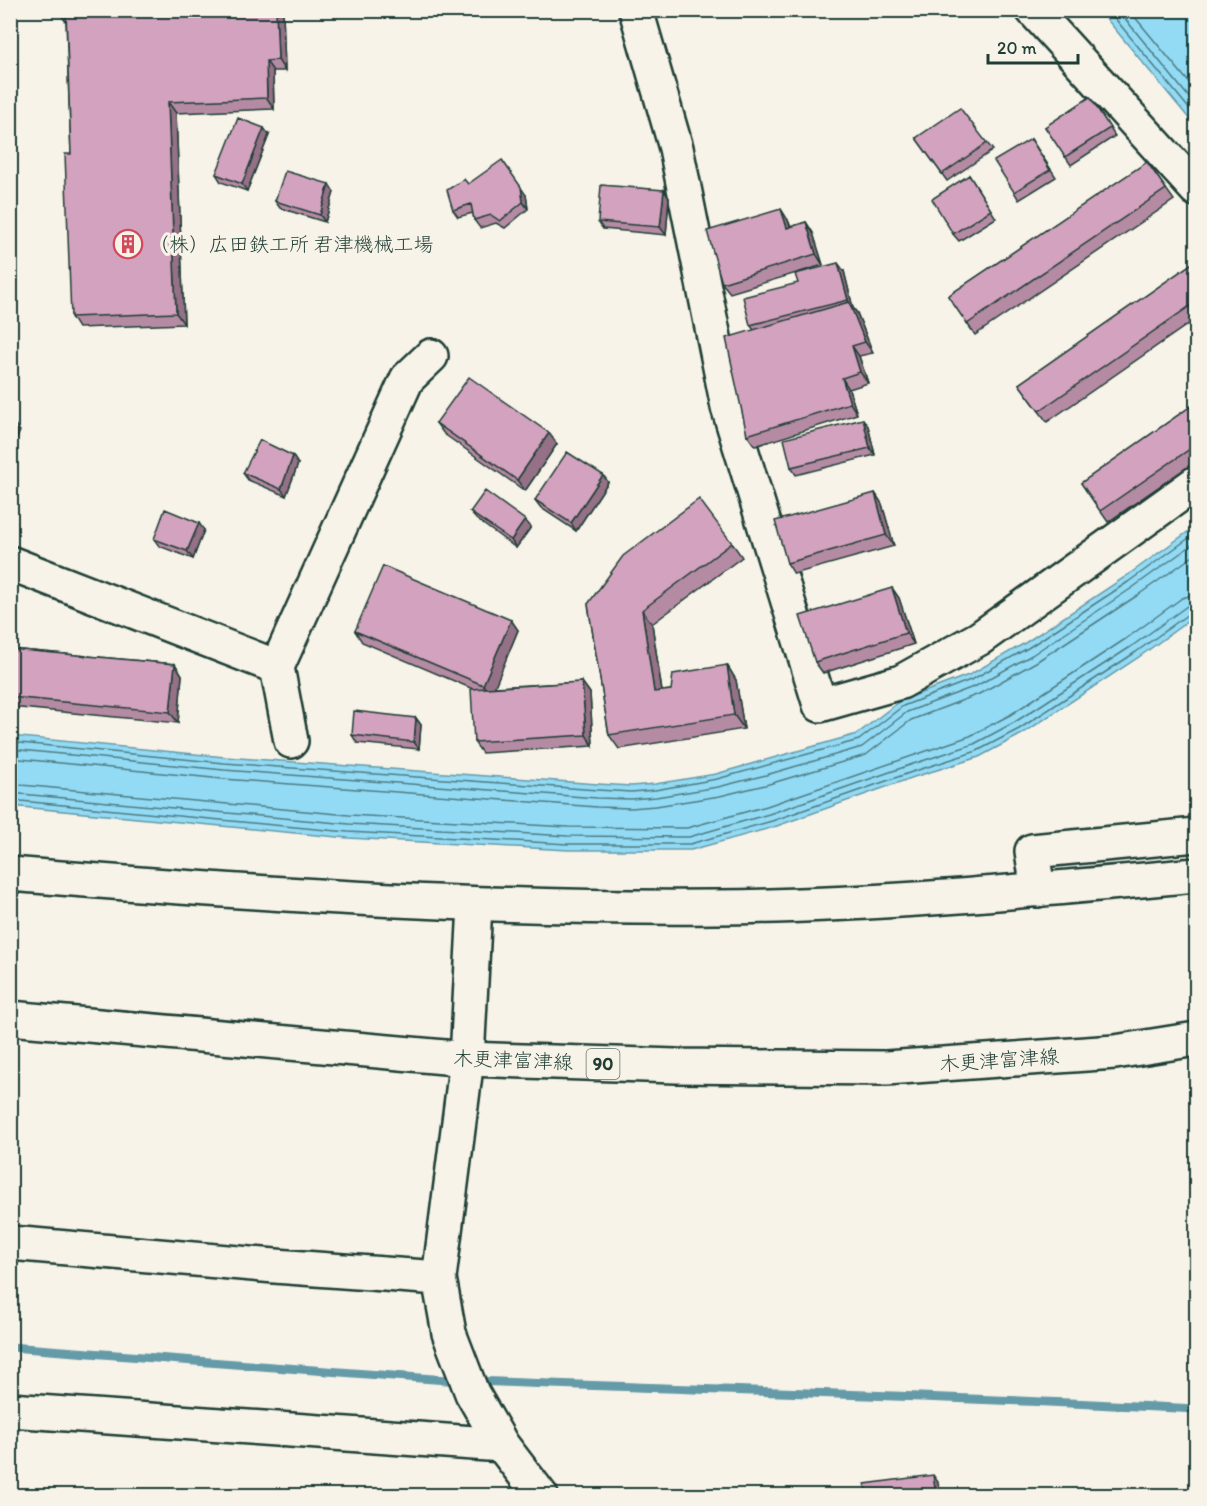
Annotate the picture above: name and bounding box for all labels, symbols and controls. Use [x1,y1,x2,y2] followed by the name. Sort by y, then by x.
[988,27,1078,65] scale bar
[997,37,1037,59] text: 20 m
[112,228,144,260] building icon: （株）広田鉄工所 君津機械工場
[149,232,434,256] place label: （株）広田鉄工所 君津機械工場
[938,1044,1060,1076] street label: 木更津富津線
[453,1046,573,1074] street label: 木更津富津線
[586,1049,620,1079] road number: 90

